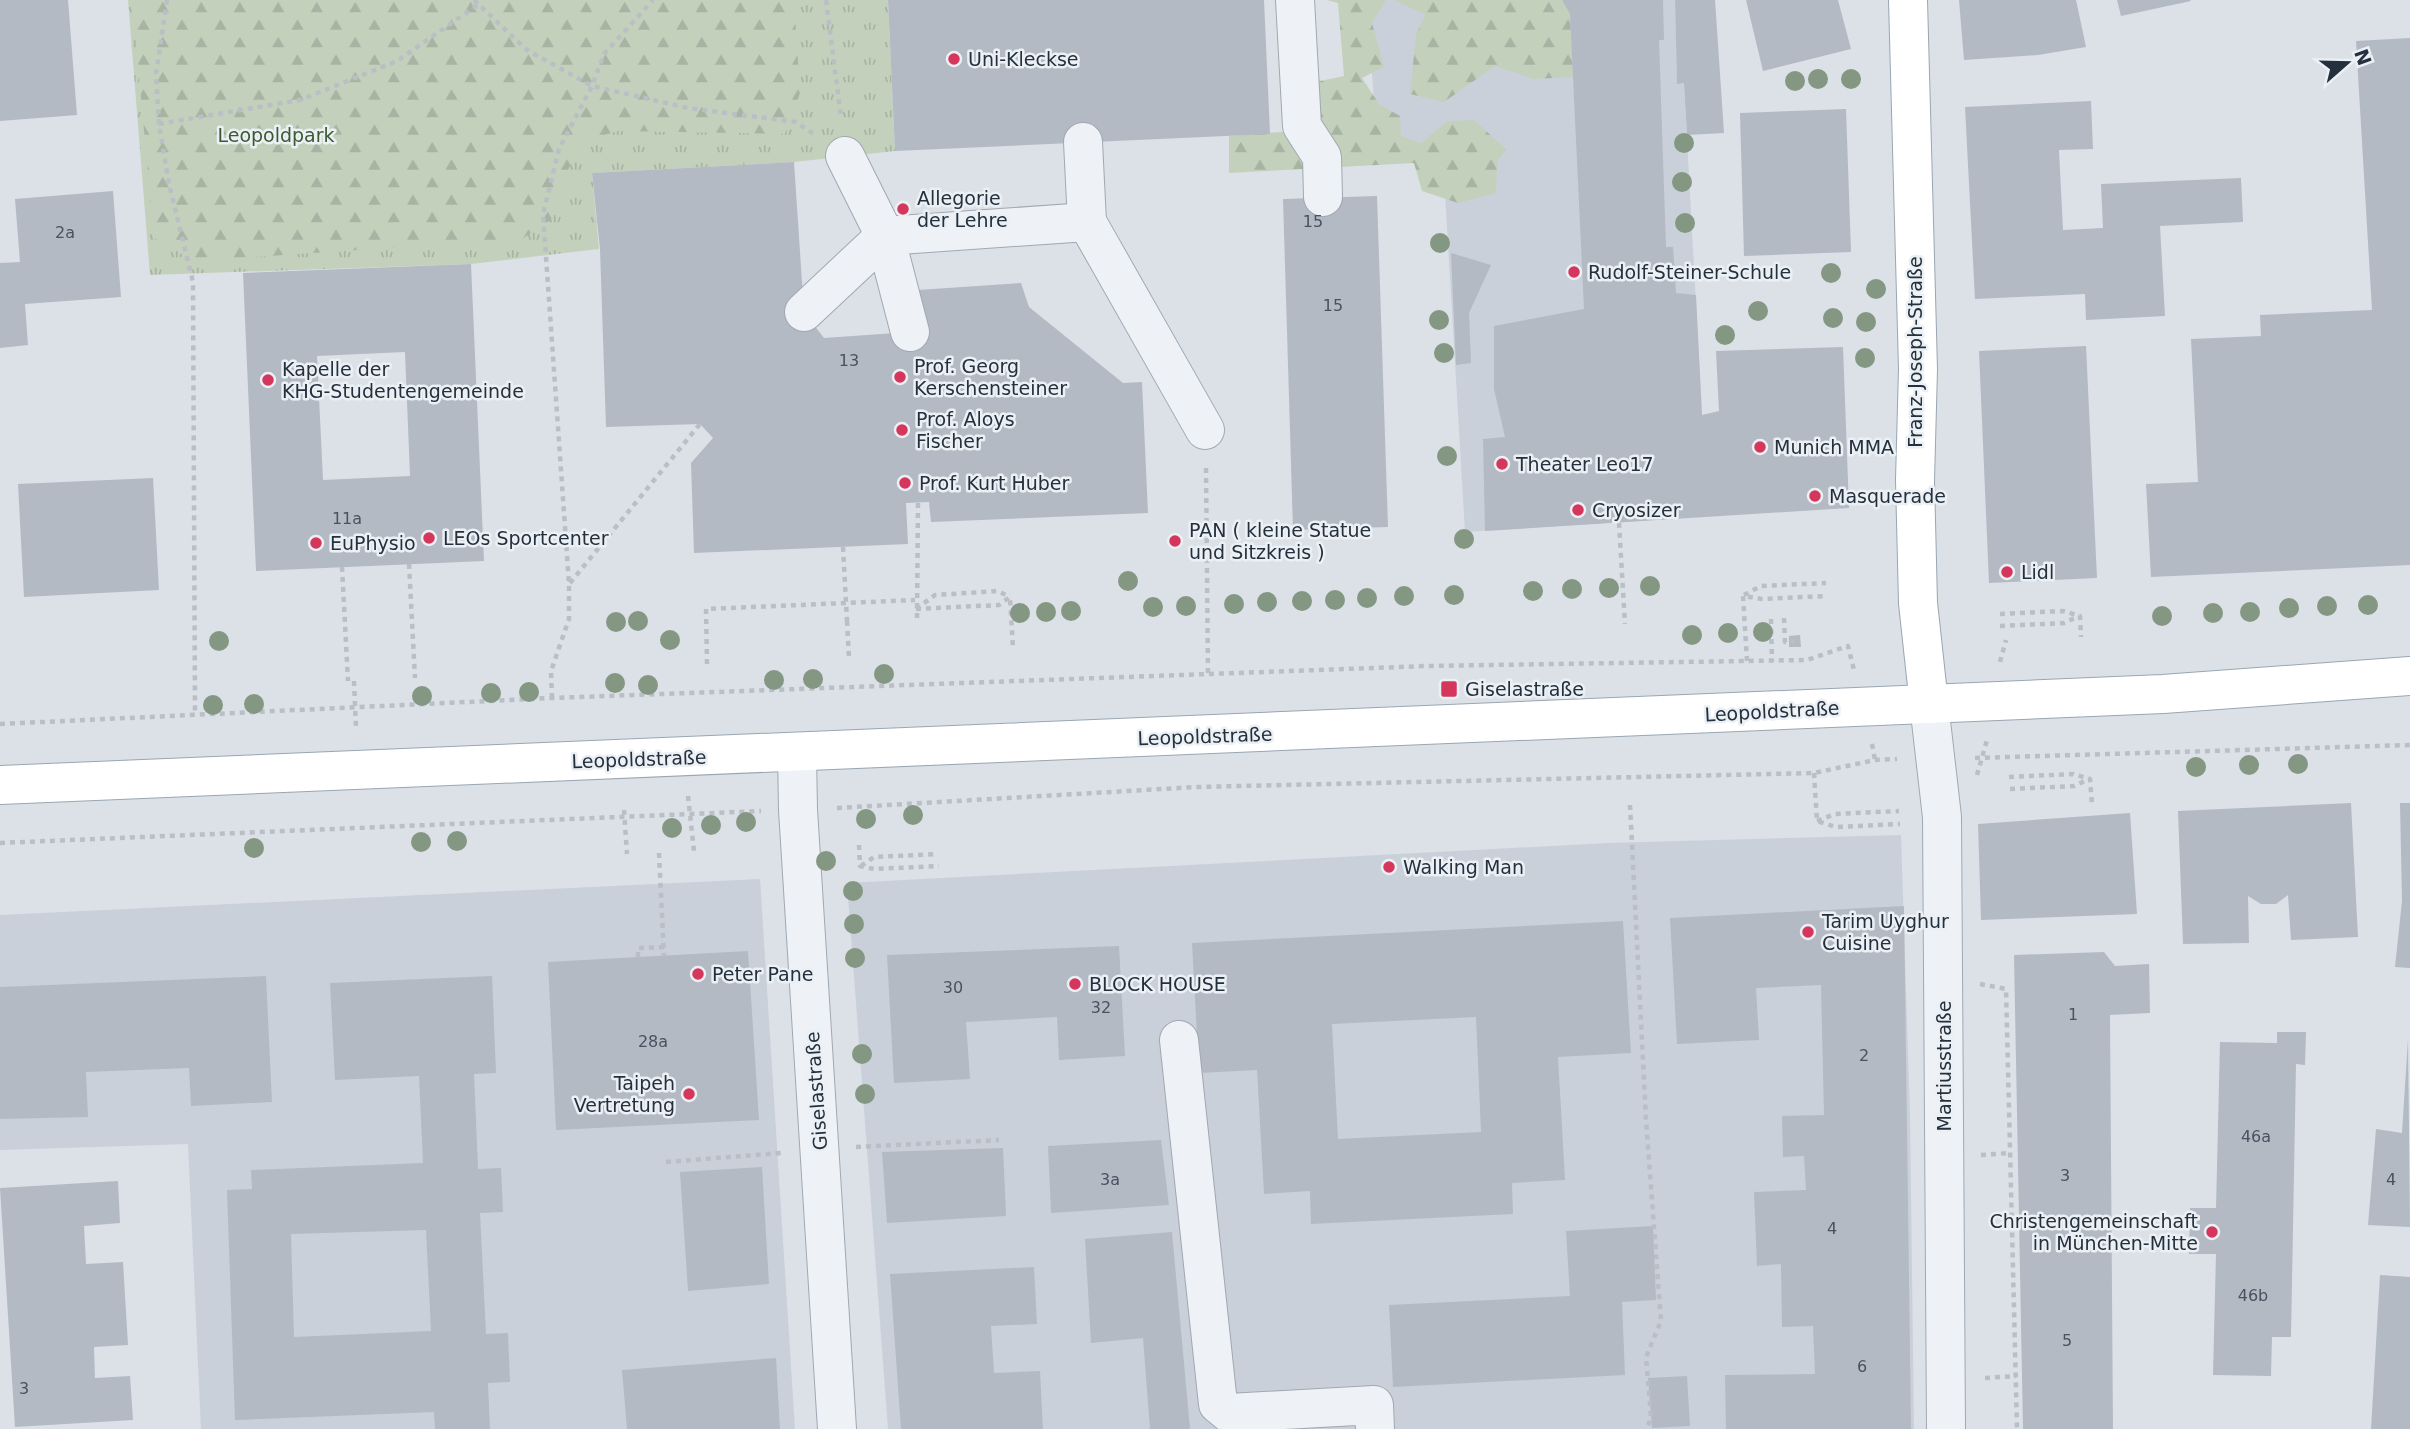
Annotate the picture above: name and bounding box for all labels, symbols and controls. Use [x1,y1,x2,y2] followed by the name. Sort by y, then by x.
[2312,28,2382,98] north arrow
[2350,46,2376,68] text: N
[968,48,1079,70] place label: Uni-Kleckse
[946,51,962,67] marker: Uni-Kleckse
[217,124,335,146] park label: Leopoldpark
[917,187,1008,231] place label: Allegorie der Lehre
[895,201,911,217] marker: Allegorie der Lehre
[1303,212,1323,231] house number: 15
[55,223,75,242] house number: 2a
[1904,256,1926,448] street label: Franz-Joseph-Straße
[1588,261,1791,283] place label: Rudolf-Steiner-Schule
[1566,264,1582,280] marker: Rudolf-Steiner-Schule
[1323,296,1343,315] house number: 15
[839,351,859,370] house number: 13
[914,355,1067,399] place label: Prof. Georg Kerschensteiner
[282,358,524,402] place label: Kapelle der KHG-Studentengemeinde
[892,369,908,385] marker: Prof. Georg Kerschensteiner
[260,372,276,388] marker: Kapelle der KHG-Studentengemeinde
[916,408,1015,452] place label: Prof. Aloys Fischer
[894,422,910,438] marker: Prof. Aloys Fischer
[1774,436,1894,458] place label: Munich MMA
[1752,439,1768,455] marker: Munich MMA
[1515,453,1654,475] place label: Theater Leo17
[1494,456,1510,472] marker: Theater Leo17
[919,472,1069,494] place label: Prof. Kurt Huber
[897,475,913,491] marker: Prof. Kurt Huber
[1829,485,1946,507] place label: Masquerade
[1807,488,1823,504] marker: Masquerade
[1592,499,1681,521] place label: Cryosizer
[1570,502,1586,518] marker: Cryosizer
[332,509,362,528] house number: 11a
[1189,519,1371,563] place label: PAN ( kleine Statue und Sitzkreis )
[443,527,609,549] place label: LEOs Sportcenter
[421,530,437,546] marker: LEOs Sportcenter
[330,532,416,554] place label: EuPhysio
[1167,533,1183,549] marker: PAN ( kleine Statue und Sitzkreis )
[308,535,324,551] marker: EuPhysio
[2021,561,2054,583] place label: Lidl
[1999,564,2015,580] marker: Lidl
[1465,678,1584,700] place label: Giselastraße
[1439,679,1459,699] marker: Giselastraße
[1704,696,1840,726] street label: Leopoldstraße
[1137,723,1273,749] street label: Leopoldstraße
[571,746,707,772] street label: Leopoldstraße
[1403,856,1524,878] place label: Walking Man
[1381,859,1397,875] marker: Walking Man
[1821,910,1949,954] place label: Tarim Uyghur Cuisine
[1800,924,1816,940] marker: Tarim Uyghur Cuisine
[712,963,813,985] place label: Peter Pane
[690,966,706,982] marker: Peter Pane
[1089,973,1226,995] place label: BLOCK HOUSE
[1067,976,1083,992] marker: BLOCK HOUSE
[943,978,963,997] house number: 30
[1091,998,1111,1017] house number: 32
[1933,1001,1955,1131] street label: Martiusstraße
[2068,1005,2078,1024] house number: 1
[801,1031,831,1151] street label: Giselastraße
[638,1032,668,1051] house number: 28a
[1859,1046,1869,1065] house number: 2
[574,1072,675,1116] place label: Taipeh Vertretung
[681,1086,697,1102] marker: Taipeh Vertretung
[2241,1127,2271,1146] house number: 46a
[2060,1166,2070,1185] house number: 3
[1100,1170,1120,1189] house number: 3a
[2386,1170,2396,1189] house number: 4
[1989,1210,2198,1254] place label: Christengemeinschaft in München-Mitte
[1827,1219,1837,1238] house number: 4
[2204,1224,2220,1240] marker: Christengemeinschaft in München-Mitte
[2238,1286,2268,1305] house number: 46b
[2062,1331,2072,1350] house number: 5
[1857,1357,1867,1376] house number: 6
[19,1379,29,1398] house number: 3

